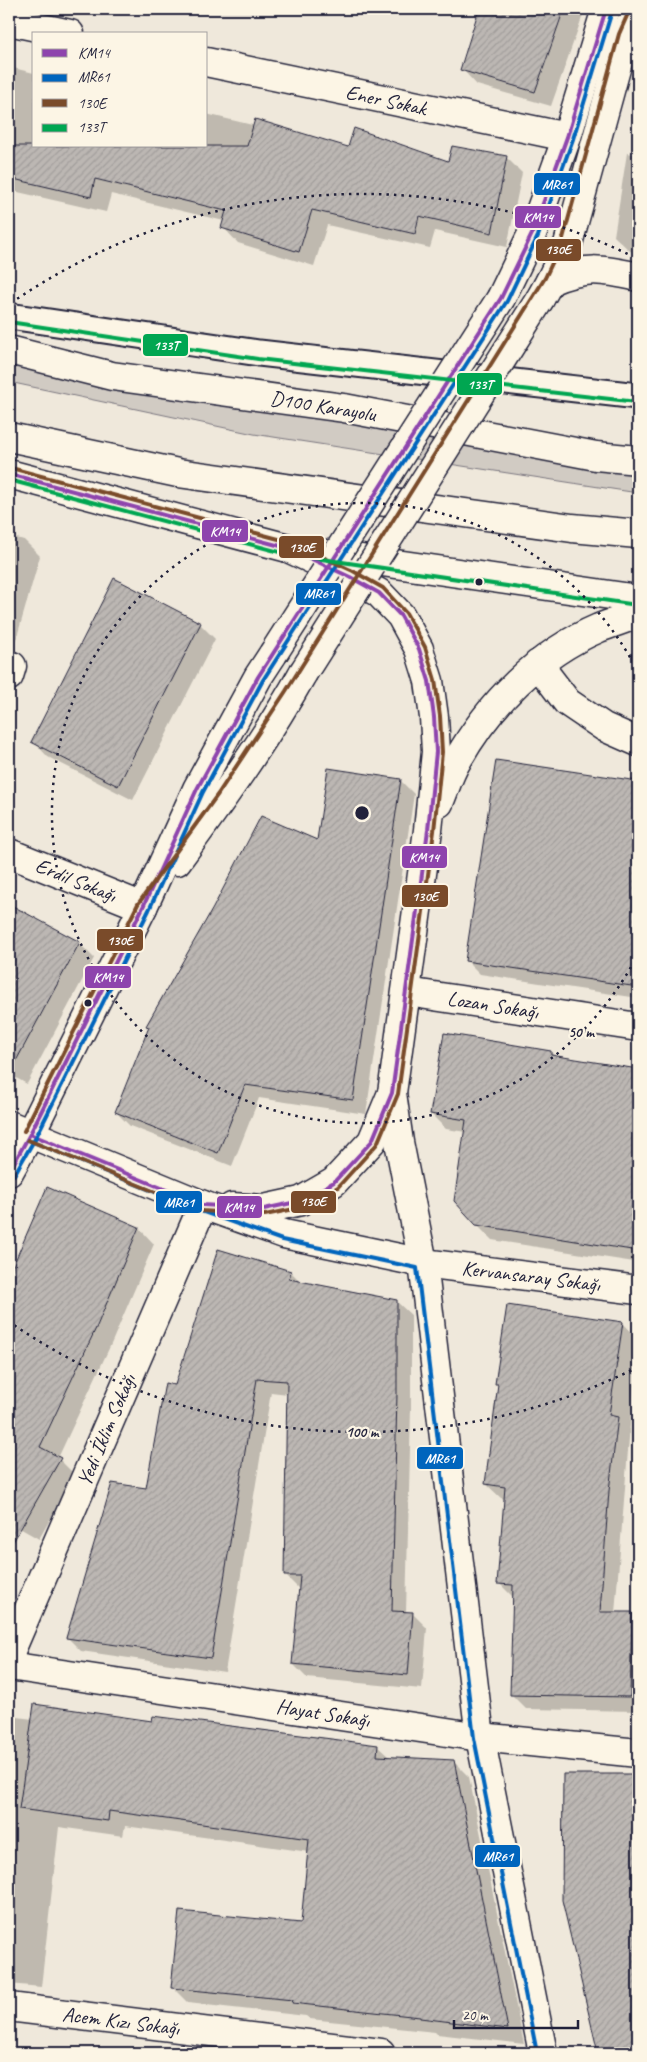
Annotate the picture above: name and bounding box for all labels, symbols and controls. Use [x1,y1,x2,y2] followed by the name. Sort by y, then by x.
[32,32,208,148] legend
[78,44,111,63] text: KM14
[78,68,111,87] text: MR61
[343,79,431,122] street label: Ener Sokak
[78,94,108,113] text: 130E
[78,118,108,137] text: 133T
[533,172,581,196] line badge: MR61
[542,176,574,193] text: MR61
[514,205,562,229] line badge: KM14
[523,209,555,226] text: KM14
[535,238,582,262] line badge: 130E
[545,241,574,258] text: 130E
[142,333,189,357] line badge: 133T
[153,337,182,354] text: 133T
[456,372,503,396] line badge: 133T
[467,376,496,393] text: 133T
[268,385,379,427] street label: D100 Karayolu
[201,519,249,543] line badge: KM14
[210,523,242,540] text: KM14
[278,535,325,559] line badge: 130E
[289,539,318,556] text: 130E
[474,577,484,587] unlabelled marker
[295,582,342,606] line badge: MR61
[304,585,336,602] text: MR61
[353,804,371,822] centre of rings
[401,845,448,869] line badge: KM14
[409,849,441,866] text: KM14
[32,852,121,908] street label: Erdil Sokağı
[401,884,449,908] line badge: 130E
[412,888,441,905] text: 130E
[96,928,144,952] line badge: 130E
[107,932,136,949] text: 130E
[84,965,132,989] line badge: KM14
[93,969,125,986] text: KM14
[446,985,541,1025] street label: Lozan Sokağı
[83,998,93,1008] unlabelled marker
[568,1023,595,1042] text: 50 m
[155,1190,203,1214] line badge: MR61
[290,1190,337,1214] line badge: 130E
[300,1193,329,1210] text: 130E
[164,1194,196,1211] text: MR61
[216,1195,263,1219] line badge: KM14
[224,1199,256,1216] text: KM14
[461,1255,603,1297] street label: Kervansaray Sokağı
[71,1369,142,1490] street label: Yedi İklim Sokağı
[346,1423,380,1442] text: 100 m
[416,1446,464,1470] line badge: MR61
[425,1450,457,1467] text: MR61
[275,1693,373,1733] street label: Hayat Sokağı
[474,1844,521,1868] line badge: MR61
[483,1848,515,1865] text: MR61
[454,1997,578,2029] scale bar
[61,2001,182,2041] street label: Acem Kızı Sokağı
[462,2006,489,2025] text: 20 m

